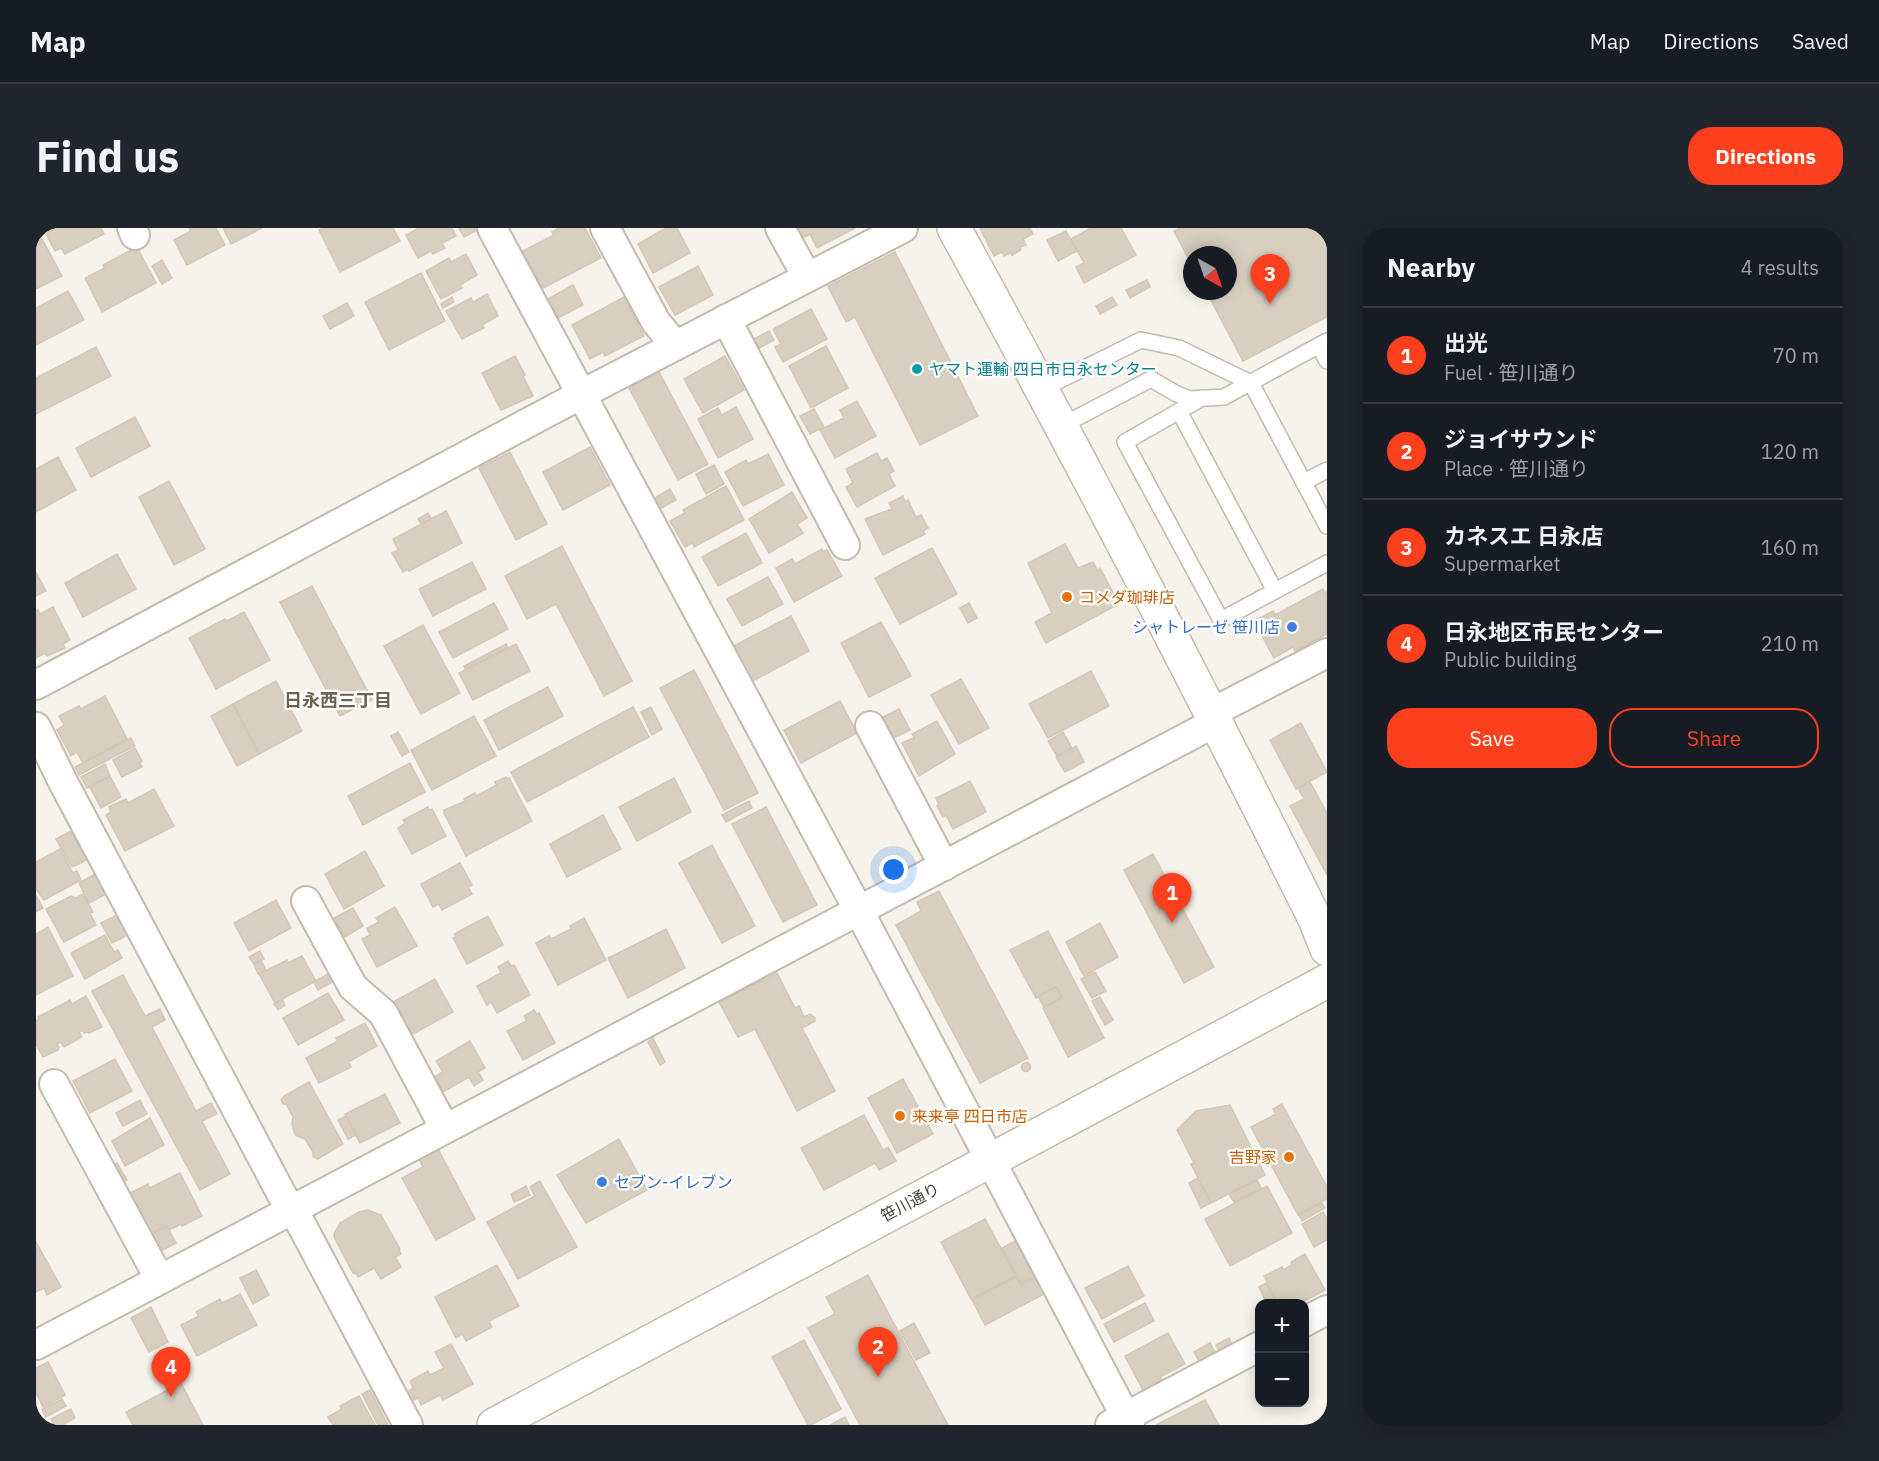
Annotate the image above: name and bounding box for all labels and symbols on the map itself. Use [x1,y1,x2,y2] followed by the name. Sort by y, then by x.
[1183,246,1237,300] north arrow
[1250,254,1290,304] pin: 3
[929,359,1157,379] place label: ヤマト運輸 四日市日永センター
[910,362,924,376] marker: ヤマト運輸 四日市日永センター
[1079,587,1175,607] place label: コメダ珈琲店
[1060,590,1074,604] marker: コメダ珈琲店
[1132,617,1280,637] place label: シャトレーゼ 笹川店
[1285,620,1299,634] marker: シャトレーゼ 笹川店
[284,689,392,712] district label: 日永西三丁目
[879,855,908,884] your location
[1152,874,1192,923] pin: 1
[912,1106,1028,1126] place label: 来来亭 四日市店
[893,1109,907,1123] marker: 来来亭 四日市店
[1229,1147,1277,1167] place label: 吉野家
[1282,1150,1296,1164] marker: 吉野家
[614,1172,732,1192] place label: セブン-イレブン
[595,1175,609,1189] marker: セブン-イレブン
[877,1178,943,1226] street label: 笹川通り
[858,1328,898,1377] pin: 2
[152,1348,190,1397] pin: 4

